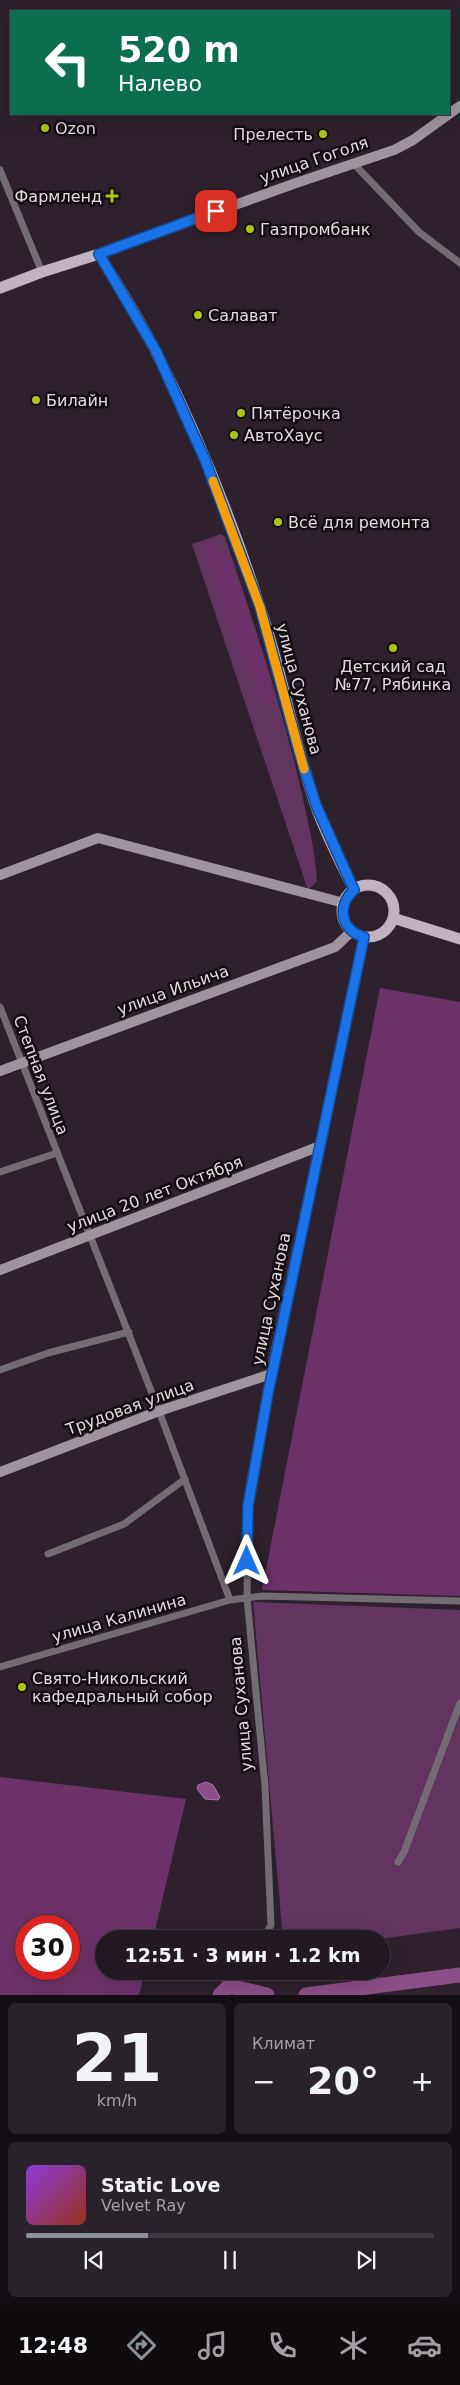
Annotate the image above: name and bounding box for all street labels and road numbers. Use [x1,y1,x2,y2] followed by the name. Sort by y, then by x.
[257,133,371,187] street label: улица Гоголя
[272,621,326,757] street label: улица Суханова
[115,961,231,1019] street label: улица Ильича
[9,1013,73,1137] street label: Степная улица
[64,1152,246,1236] street label: улица 20 лет Октября
[248,1231,294,1367] street label: улица Суханова
[62,1375,197,1439] street label: Трудовая улица
[50,1590,188,1646] street label: улица Калинина
[226,1636,256,1772] street label: улица Суханова

